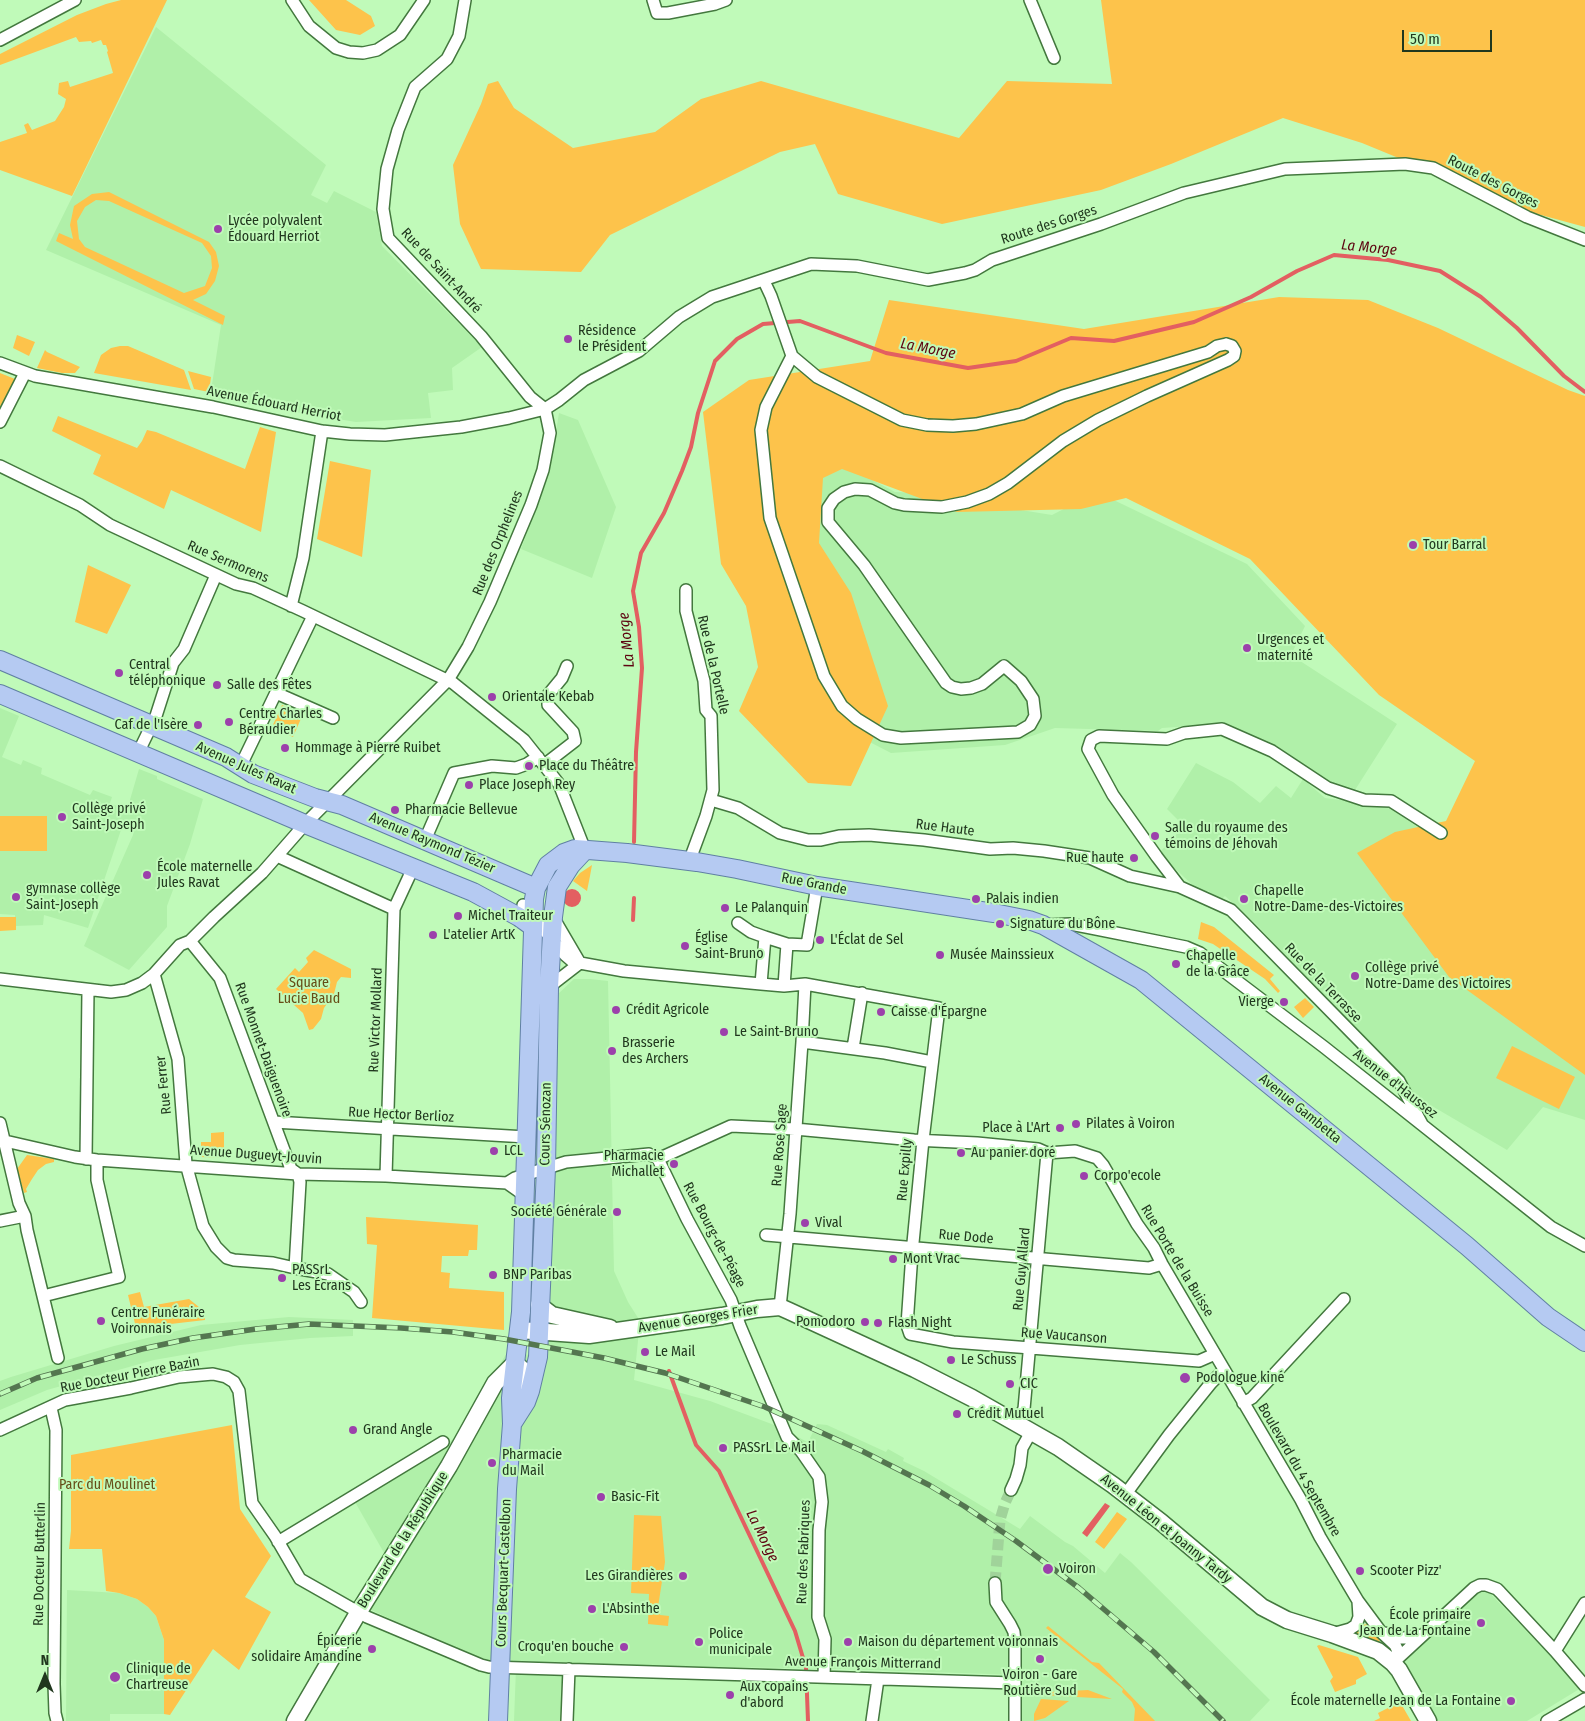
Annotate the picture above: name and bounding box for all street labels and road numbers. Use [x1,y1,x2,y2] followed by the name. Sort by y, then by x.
[1445,152,1541,212] street label: Route des Gorges
[999,202,1099,248] street label: Route des Gorges
[397,225,485,317] street label: Rue de Saint-André
[205,383,343,425] street label: Avenue Édouard Herriot
[469,488,527,598] street label: Rue des Orphelines
[185,537,271,587] street label: Rue Sermorens
[693,614,733,716] street label: Rue de la Portelle
[193,738,299,798] street label: Avenue Jules Ravat
[366,809,498,877] street label: Avenue Raymond Tézier
[915,816,975,840] street label: Rue Haute
[780,869,848,899] street label: Rue Grande
[1281,940,1365,1026] street label: Rue de la Terrasse
[366,967,386,1073] street label: Rue Victor Mollard
[231,980,295,1120] street label: Rue Monnet-Daiguenoire
[1349,1046,1441,1122] street label: Avenue d'Haussez
[153,1055,175,1115] street label: Rue Ferrer
[1255,1071,1345,1147] street label: Avenue Gambetta
[537,1082,555,1166] street label: Cours Sénozan
[769,1103,791,1187] street label: Rue Rose Sage
[348,1104,454,1126] street label: Rue Hector Berlioz
[894,1138,916,1202] street label: Rue Expilly
[189,1142,323,1168] street label: Avenue Dugueyt-Jouvin
[679,1179,749,1291] street label: Rue Bourg-de-Péage
[1137,1202,1217,1320] street label: Rue Porte de la Buisse
[938,1226,994,1248] street label: Rue Dode
[1010,1227,1034,1311] street label: Rue Guy Allard
[637,1301,759,1337] street label: Avenue Georges Frier
[1020,1325,1108,1347] street label: Rue Vaucanson
[59,1353,201,1397] street label: Rue Docteur Pierre Bazin
[1254,1400,1344,1540] street label: Boulevard du 4 Septembre
[354,1469,452,1611] street label: Boulevard de la République
[1097,1471,1235,1587] street label: Avenue Léon et Joanny Tardy
[493,1499,515,1647] street label: Cours Becquart-Castelbon
[794,1499,814,1605] street label: Rue des Fabriques
[31,1502,49,1626] street label: Rue Docteur Butterlin
[785,1653,941,1673] street label: Avenue François Mitterrand

